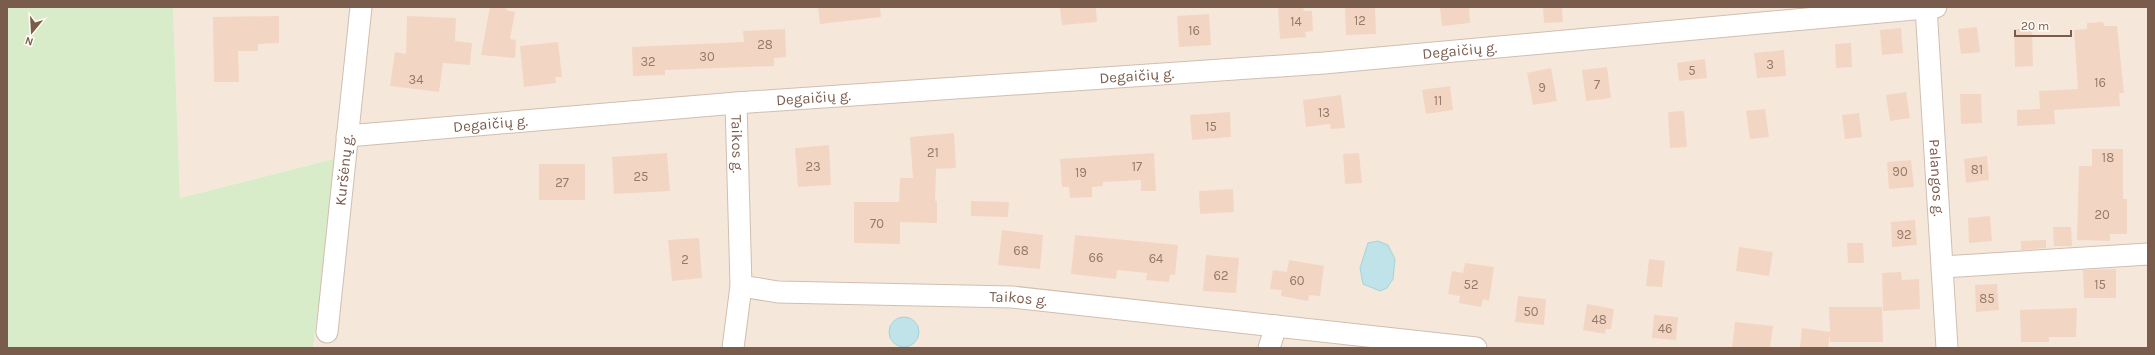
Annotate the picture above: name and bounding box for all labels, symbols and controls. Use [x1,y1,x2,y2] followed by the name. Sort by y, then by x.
[12,12,52,52] north arrow
[2015,12,2071,38] scale bar
[1354,13,1366,28] house number: 12
[1290,14,1302,29] house number: 14
[2021,19,2049,33] text: 20 m
[1188,23,1200,38] house number: 16
[23,34,35,48] text: N
[757,37,773,52] house number: 28
[1422,38,1498,63] street label: Degaičių g.
[699,49,715,64] house number: 30
[640,54,656,69] house number: 32
[1766,57,1774,72] house number: 3
[1688,63,1696,78] house number: 5
[1099,64,1175,87] street label: Degaičių g.
[409,72,423,87] house number: 34
[2094,75,2106,90] house number: 16
[1594,77,1600,92] house number: 7
[1538,80,1546,95] house number: 9
[775,86,852,109] street label: Degaičių g.
[1434,93,1442,108] house number: 11
[1318,105,1330,120] house number: 13
[452,112,529,136] street label: Degaičių g.
[727,115,747,174] street label: Taikos g.
[1205,119,1217,134] house number: 15
[331,133,357,207] street label: Kuršėnų g.
[1925,139,1948,217] street label: Palangos g.
[927,145,939,160] house number: 21
[2102,150,2114,165] house number: 18
[805,159,821,174] house number: 23
[1132,159,1142,174] house number: 17
[1971,162,1983,177] house number: 81
[1892,164,1908,179] house number: 90
[1075,165,1087,180] house number: 19
[634,169,648,184] house number: 25
[555,175,569,190] house number: 27
[2094,207,2110,222] house number: 20
[870,216,884,231] house number: 70
[1896,227,1912,242] house number: 92
[1013,243,1029,258] house number: 68
[1089,250,1103,265] house number: 66
[1149,251,1163,266] house number: 64
[681,252,689,267] house number: 2
[1214,268,1228,283] house number: 62
[1289,273,1305,288] house number: 60
[1464,277,1478,292] house number: 52
[2094,277,2106,292] house number: 15
[989,288,1049,310] street label: Taikos g.
[1979,291,1995,306] house number: 85
[1523,304,1539,319] house number: 50
[1591,312,1607,327] house number: 48
[1658,321,1672,336] house number: 46

